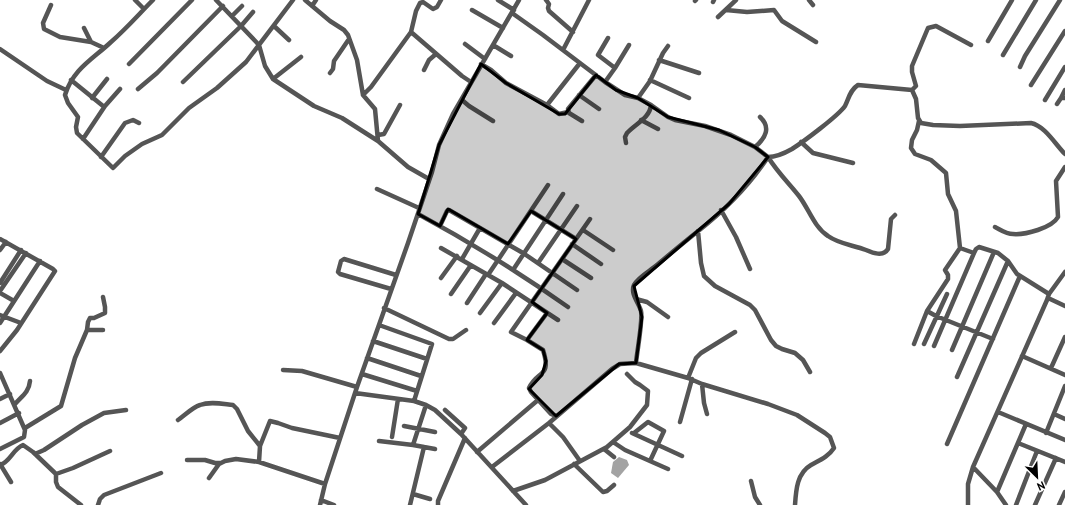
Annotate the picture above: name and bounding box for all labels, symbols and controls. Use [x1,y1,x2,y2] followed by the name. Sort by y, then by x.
[1017,457,1057,497] north arrow
[1035,478,1047,494] text: N

